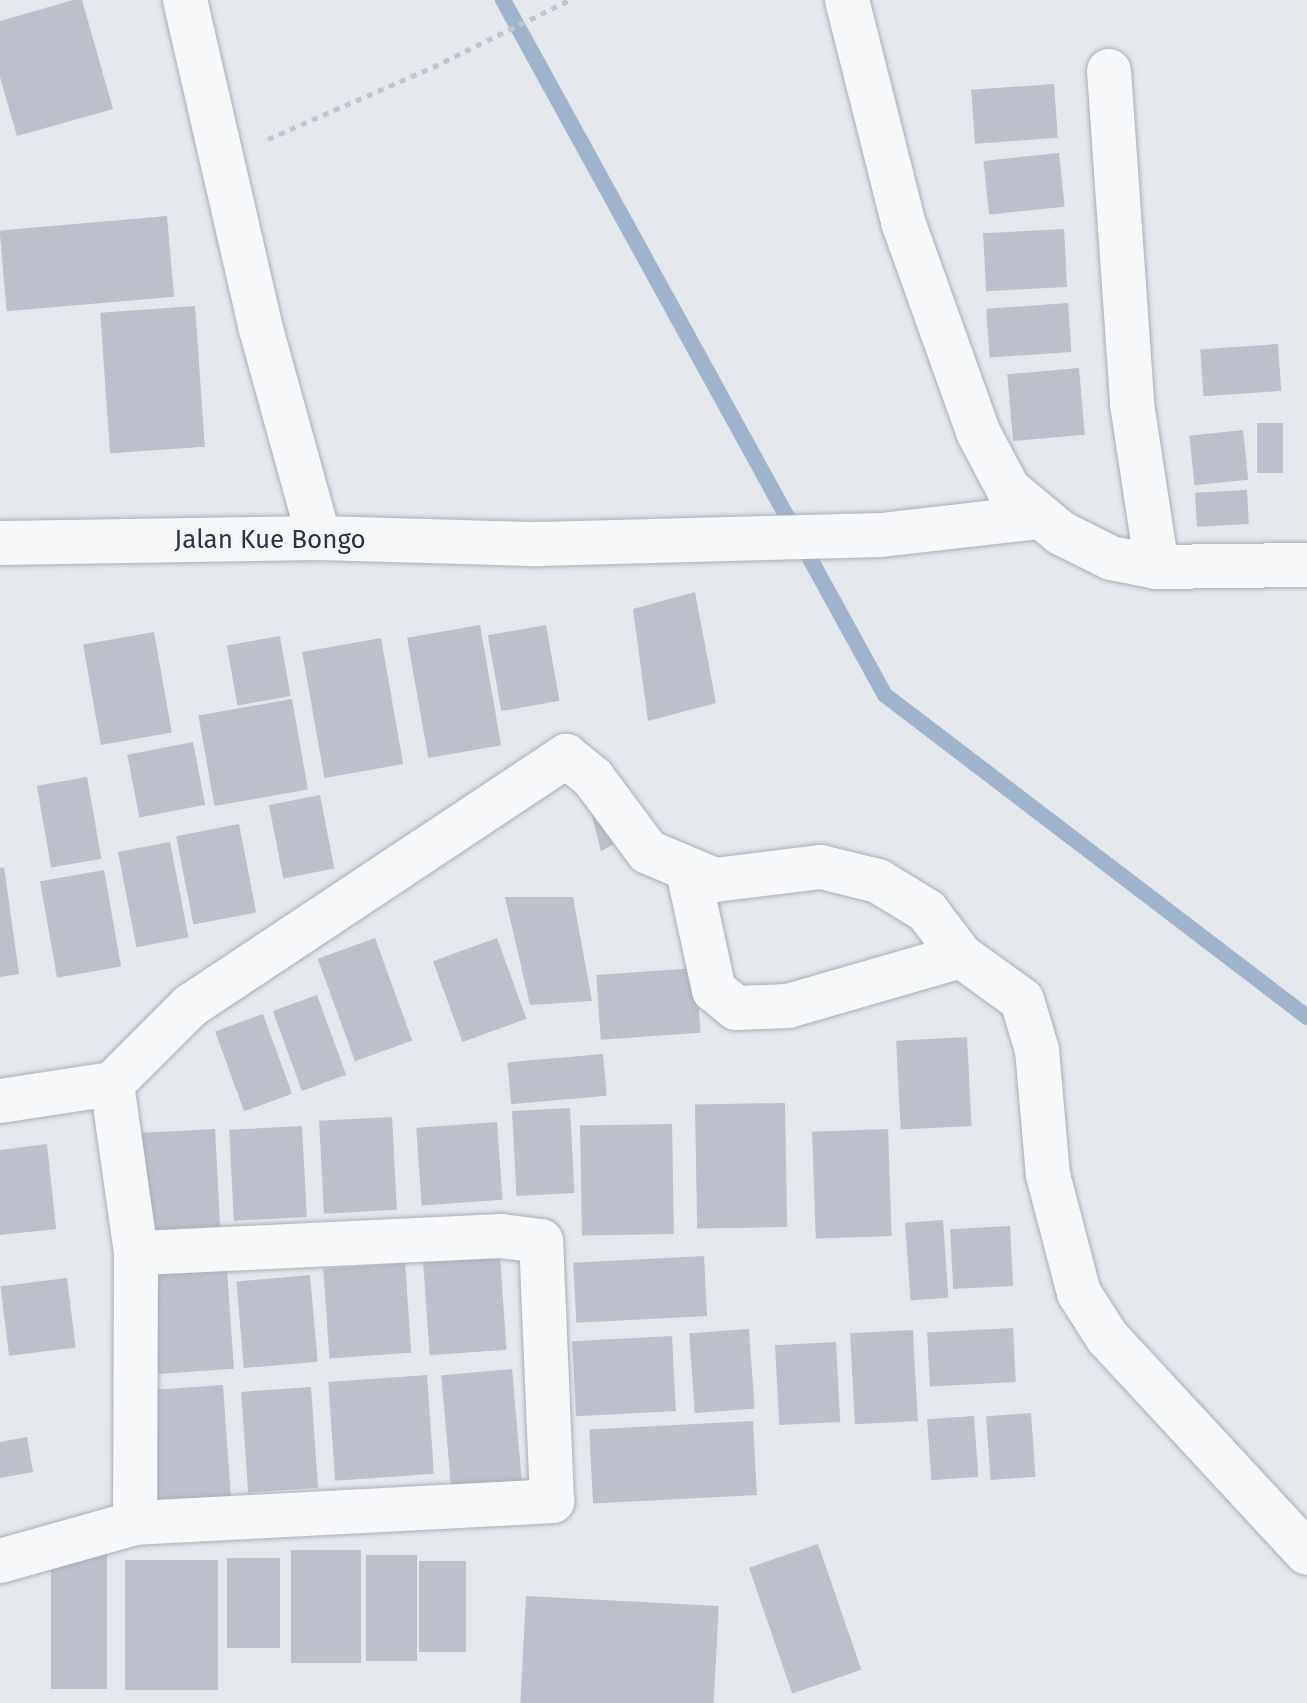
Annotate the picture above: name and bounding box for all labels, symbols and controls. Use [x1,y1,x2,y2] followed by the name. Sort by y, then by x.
[174,524,366,556] street label: Jalan Kue Bongo

